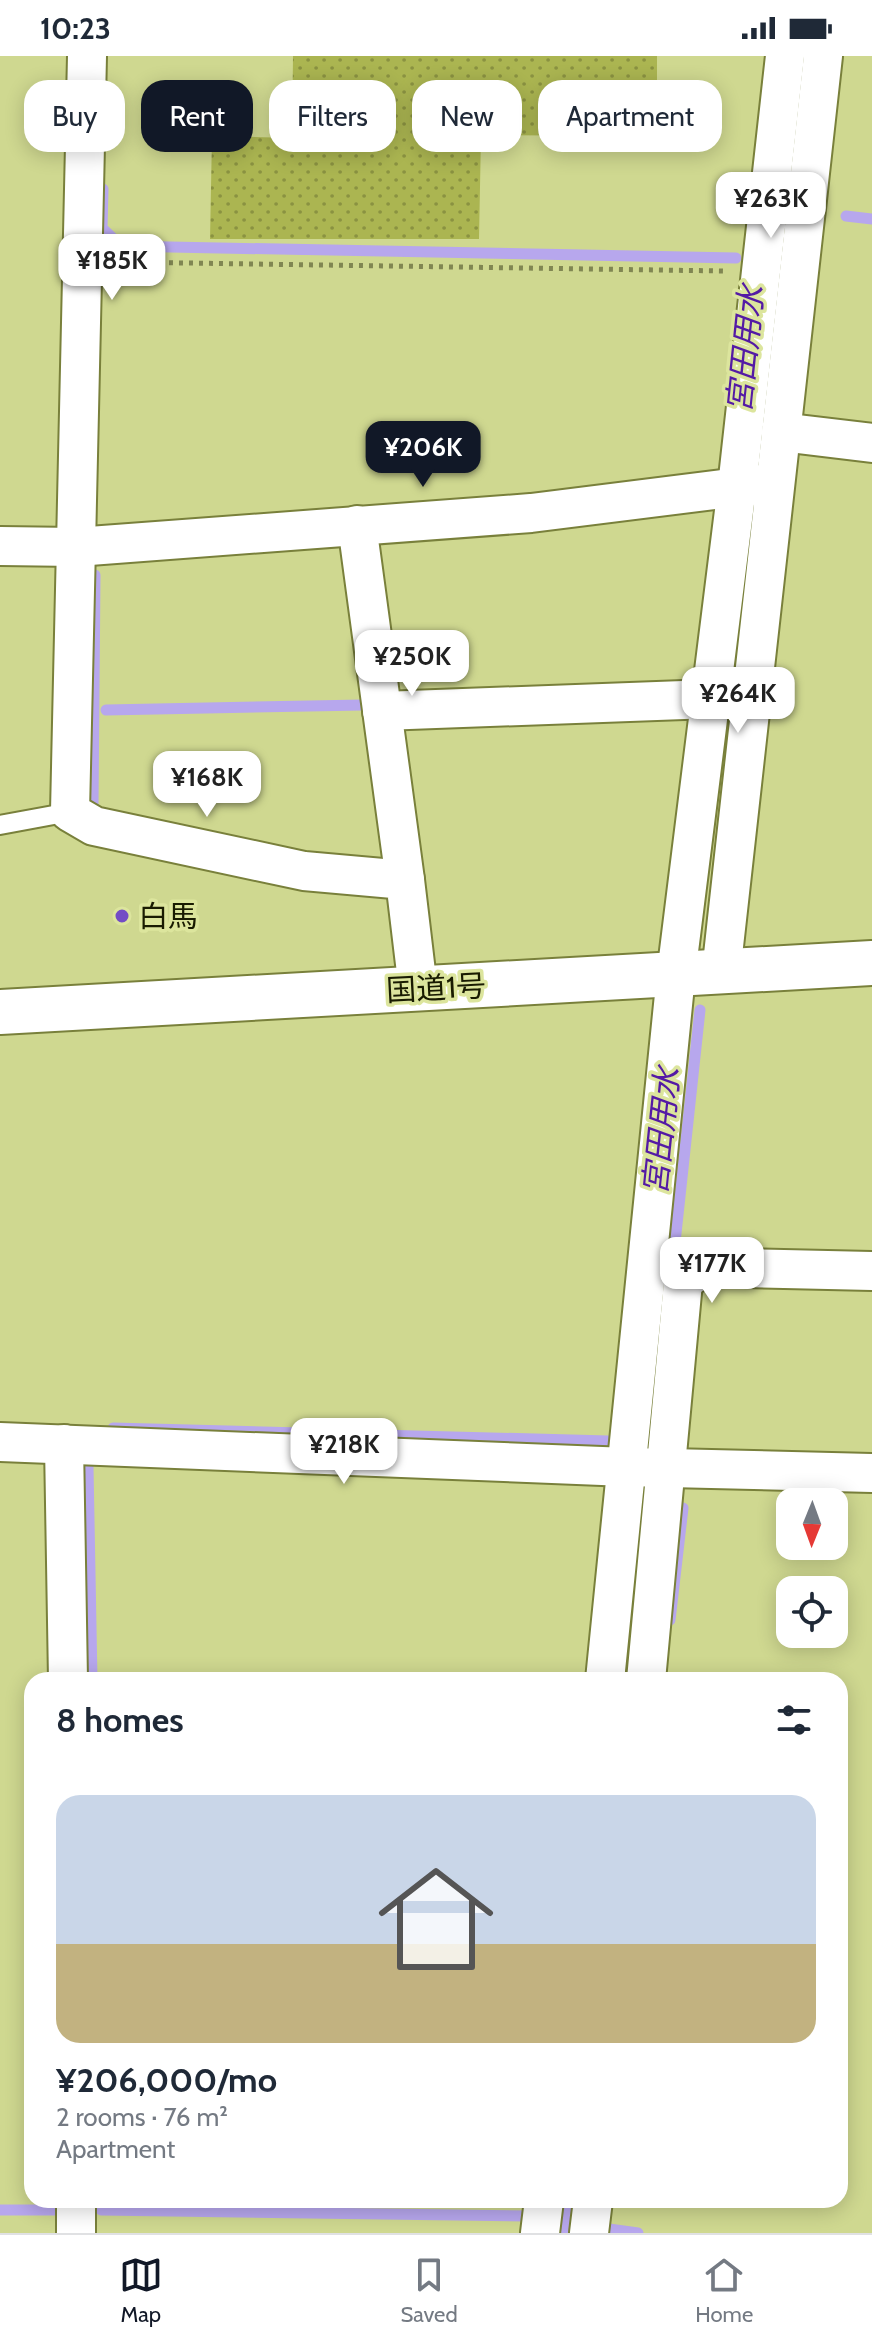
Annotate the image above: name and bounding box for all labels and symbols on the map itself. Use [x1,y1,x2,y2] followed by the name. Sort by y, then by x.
[715,172,827,240] pin: ¥263K
[56,234,168,302] pin: ¥185K
[719,280,771,415] water label: 宮田用水
[367,421,479,489] pin: ¥206K
[356,630,468,698] pin: ¥250K
[682,667,794,735] pin: ¥264K
[151,751,263,819] pin: ¥168K
[138,898,198,935] place label: 白馬
[113,907,131,925] marker: 白馬
[385,967,487,1009] street label: 国道1号
[635,1062,687,1197] water label: 宮田用水
[656,1237,768,1305] pin: ¥177K
[288,1418,400,1486] pin: ¥218K
[776,1488,848,1560] north arrow

